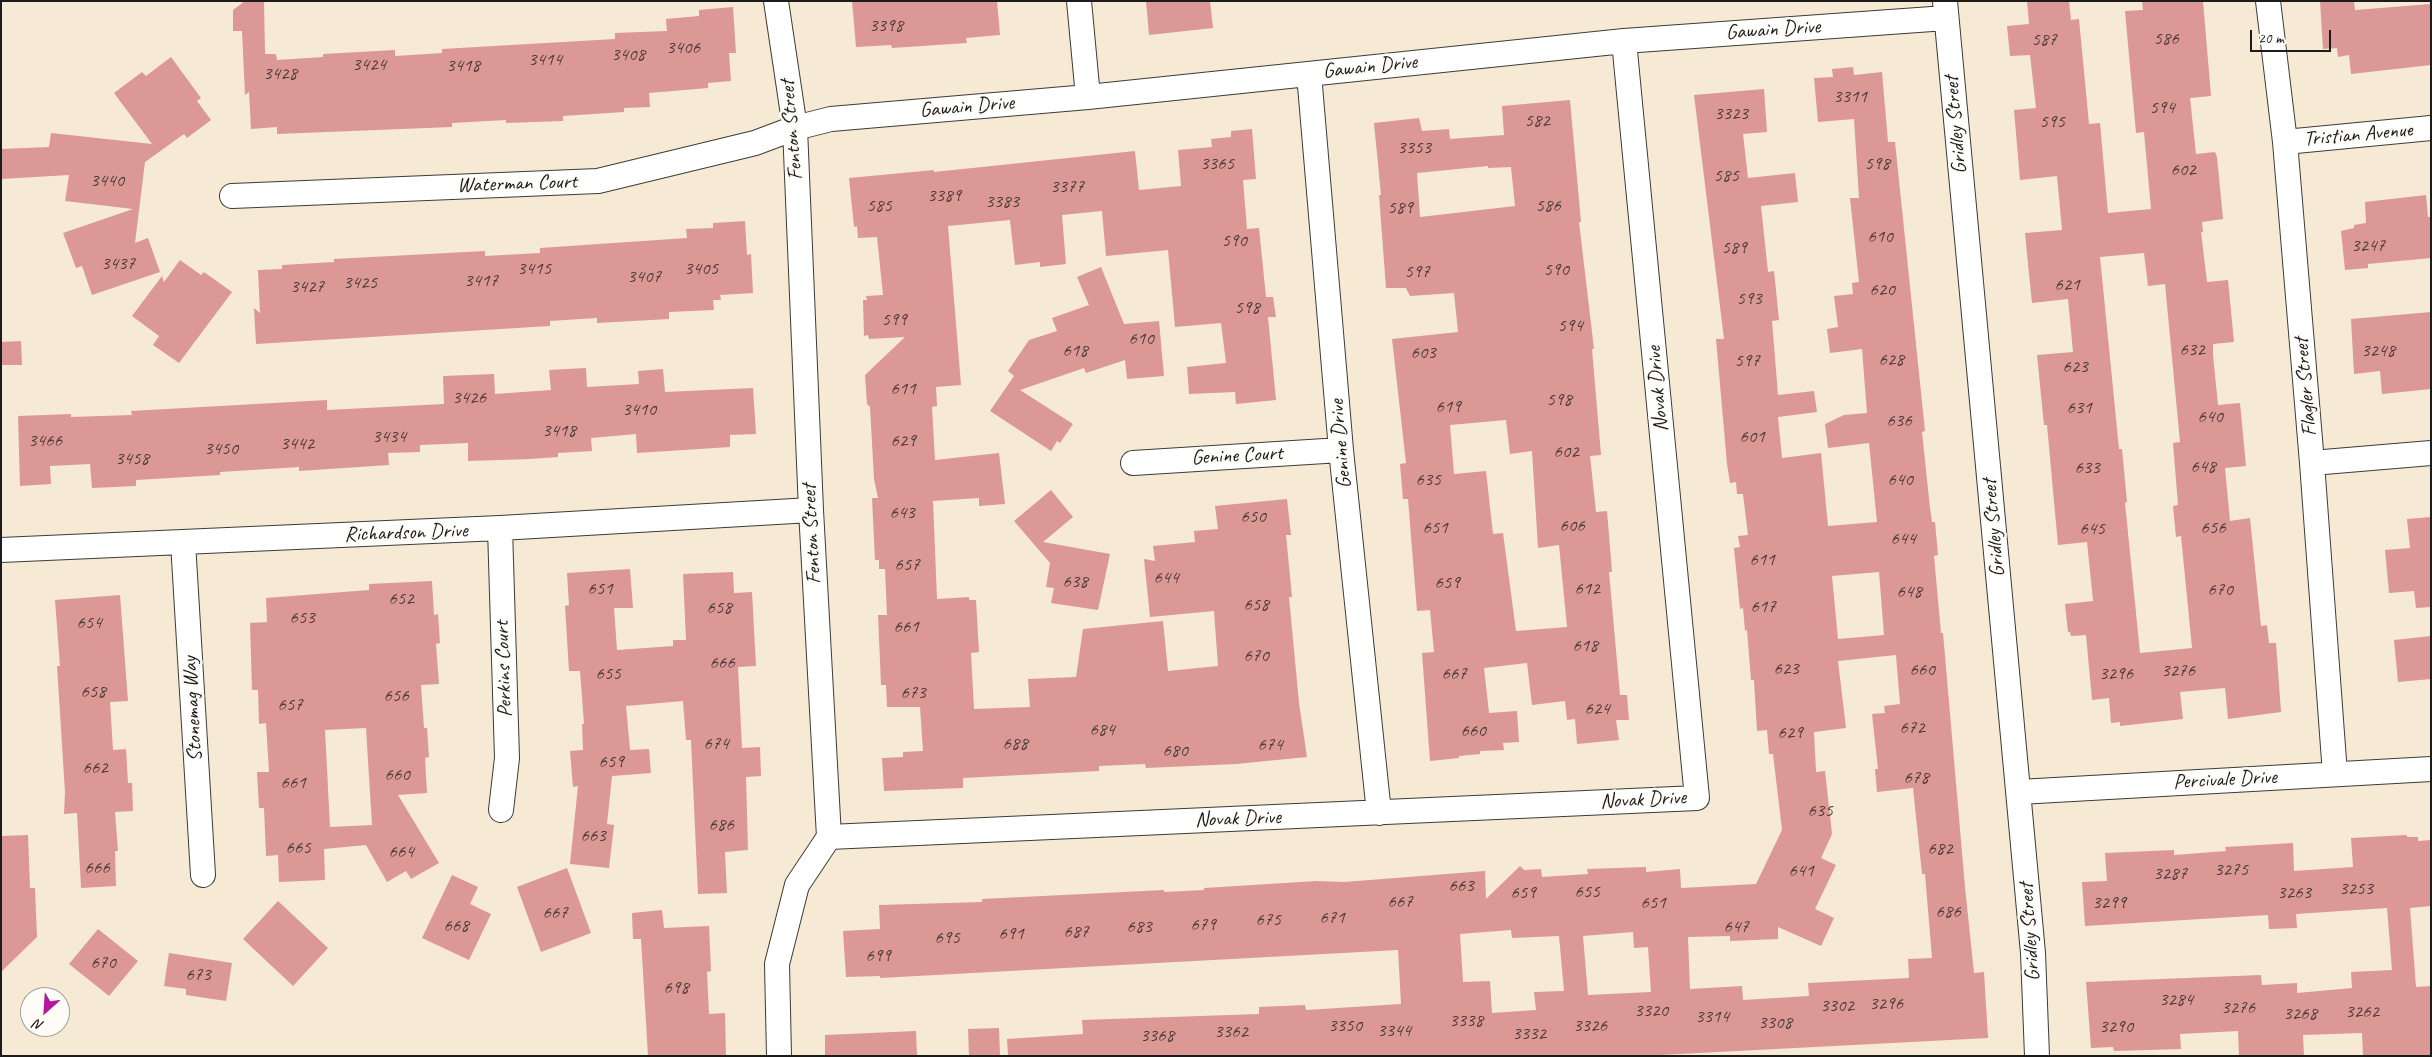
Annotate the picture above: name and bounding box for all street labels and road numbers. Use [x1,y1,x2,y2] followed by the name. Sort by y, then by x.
[1725,14,1821,46] street label: Gawain Drive
[1322,50,1418,84] street label: Gawain Drive
[1939,75,1973,175] street label: Gridley Street
[775,79,809,181] street label: Fenton Street
[919,90,1015,124] street label: Gawain Drive
[2303,118,2413,152] street label: Tristian Avenue
[457,169,577,199] street label: Waterman Court
[2289,337,2323,437] street label: Flagler Street
[1642,345,1674,433] street label: Novak Drive
[1325,398,1357,490] street label: Genine Drive
[1191,441,1283,471] street label: Genine Court
[1977,478,2011,578] street label: Gridley Street
[797,483,827,585] street label: Fenton Street
[344,518,468,548] street label: Richardson Drive
[490,620,518,718] street label: Perkins Court
[178,656,208,762] street label: Stonemag Way
[2173,765,2277,795] street label: Percivale Drive
[1599,785,1687,815] street label: Novak Drive
[1195,805,1281,833] street label: Novak Drive
[2014,882,2046,982] street label: Gridley Street

